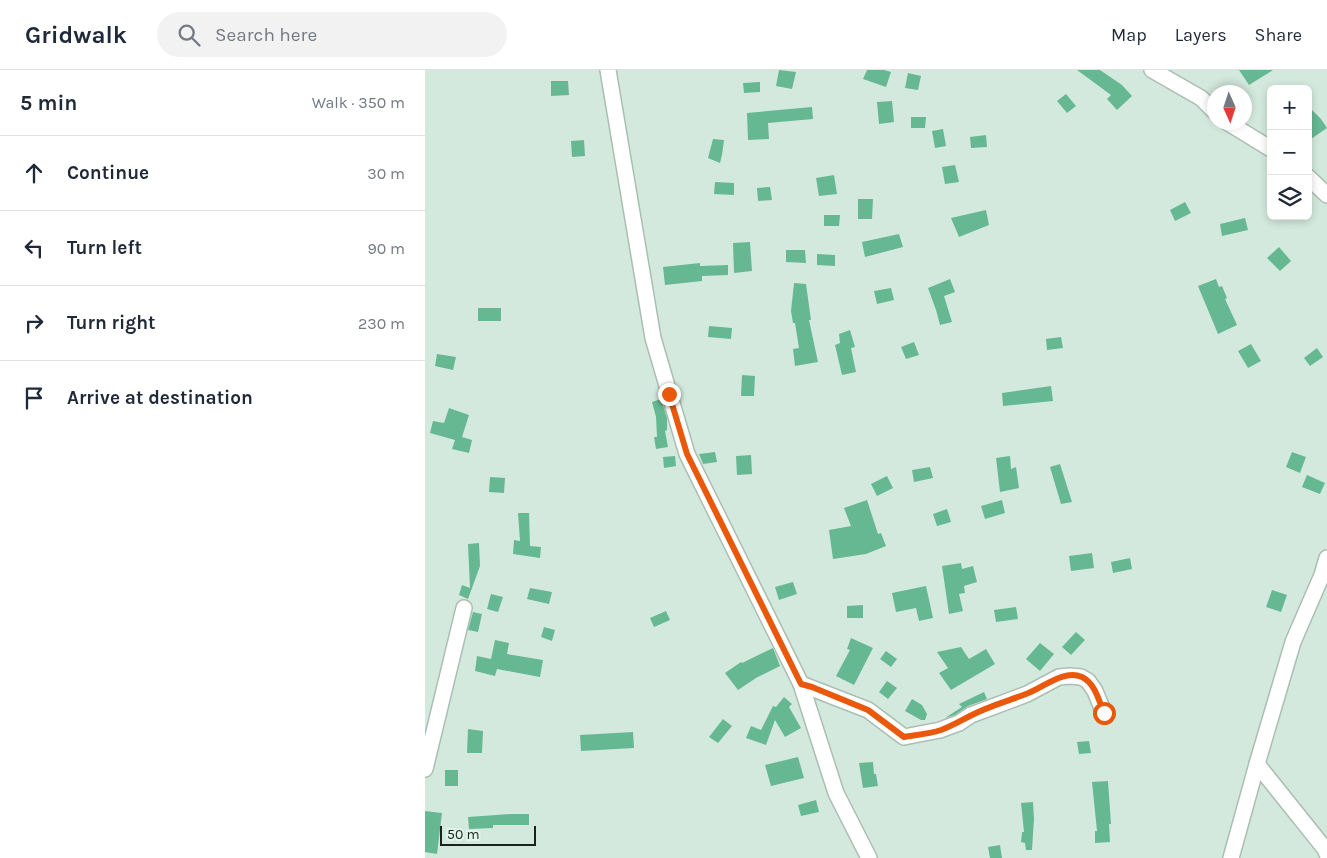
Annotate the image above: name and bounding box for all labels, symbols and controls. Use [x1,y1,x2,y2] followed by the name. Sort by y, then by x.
[157,12,507,57] search box
[25,21,127,49] text: Gridwalk
[175,21,203,49] icon: search
[215,24,317,46] text: Search here
[1111,24,1147,46] text: Map
[1175,24,1227,46] text: Layers
[1255,24,1302,46] text: Share
[1207,85,1252,130] north arrow
[1267,85,1312,220] map controls
[1267,85,1312,130] button: +
[20,91,77,115] text: 5 min
[312,93,405,112] text: Walk · 350 m
[1267,130,1312,175] button: −
[20,159,48,187] icon: ahead
[67,162,149,184] text: Continue
[367,164,405,183] text: 30 m
[1267,175,1312,220] button: layers
[20,234,48,262] icon: left
[67,237,142,259] text: Turn left
[367,239,405,258] text: 90 m
[20,309,48,337] icon: right
[67,312,156,334] text: Turn right
[358,314,405,333] text: 230 m
[658,383,681,406] route end
[20,384,48,412] icon: arrive
[67,387,253,409] text: Arrive at destination
[1093,702,1116,725] route start
[440,823,536,846] scale bar
[447,826,480,843] text: 50 m

